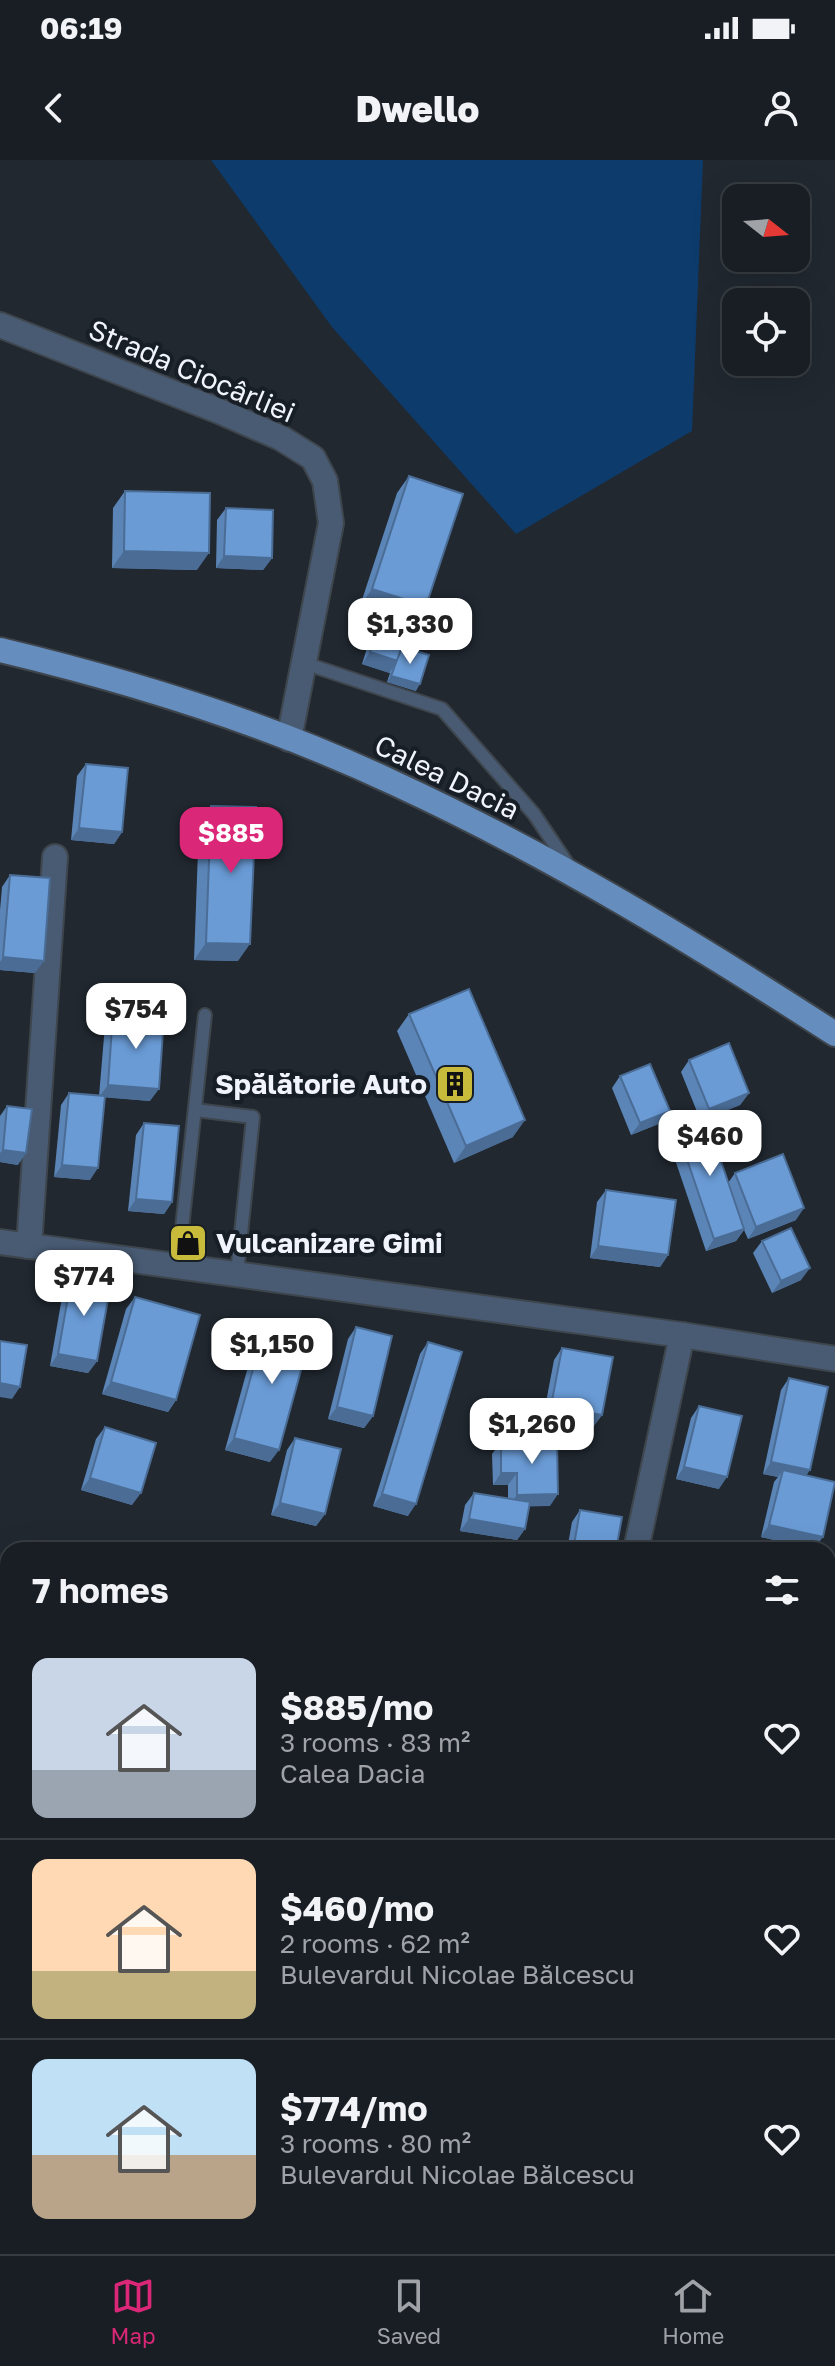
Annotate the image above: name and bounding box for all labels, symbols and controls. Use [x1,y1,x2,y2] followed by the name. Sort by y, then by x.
[40,10,123,46] text: 06:19
[32,86,76,130] icon: back
[759,86,803,130] icon: person
[356,87,479,130] text: Dwello
[722,184,810,272] north arrow
[722,184,810,376] map controls
[722,288,810,376] button: locate
[84,312,300,429] street label: Strada Ciocârliei
[345,598,475,666] pin: $1,330
[366,608,454,639] text: $1,330
[370,727,525,826] street label: Calea Dacia
[184,807,278,875] pin: $885
[198,817,264,848] text: $885
[89,983,183,1051] pin: $754
[104,993,168,1024] text: $754
[434,1063,476,1105] building icon: Spălătorie Auto
[215,1067,427,1100] place label: Spălătorie Auto
[663,1110,757,1178] pin: $460
[676,1120,744,1151] text: $460
[167,1222,209,1264] shop icon: Vulcanizare Gimi
[216,1226,443,1259] place label: Vulcanizare Gimi
[37,1250,131,1318] pin: $774
[53,1260,115,1291] text: $774
[207,1318,337,1386] pin: $1,150
[229,1328,315,1359] text: $1,150
[467,1398,597,1466] pin: $1,260
[488,1408,576,1439] text: $1,260
[760,1568,804,1612] icon: filters
[32,1570,169,1610] text: 7 homes
[280,1687,434,1727] text: $885/mo
[96,1690,192,1786] icon: home
[760,1716,804,1760] icon: heart
[280,1727,470,1758] text: 3 rooms · 83 m²
[280,1758,425,1789] text: Calea Dacia
[280,1888,434,1928] text: $460/mo
[96,1891,192,1987] icon: home
[760,1917,804,1961] icon: heart
[280,1928,470,1959] text: 2 rooms · 62 m²
[280,1959,635,1990] text: Bulevardul Nicolae Bălcescu
[280,2088,428,2128] text: $774/mo
[96,2091,192,2187] icon: home
[760,2117,804,2161] icon: heart
[280,2128,471,2159] text: 3 rooms · 80 m²
[280,2159,635,2190] text: Bulevardul Nicolae Bălcescu
[111,2274,156,2349] tab: Map
[377,2274,441,2349] tab: Saved
[662,2274,724,2349] tab: Home

